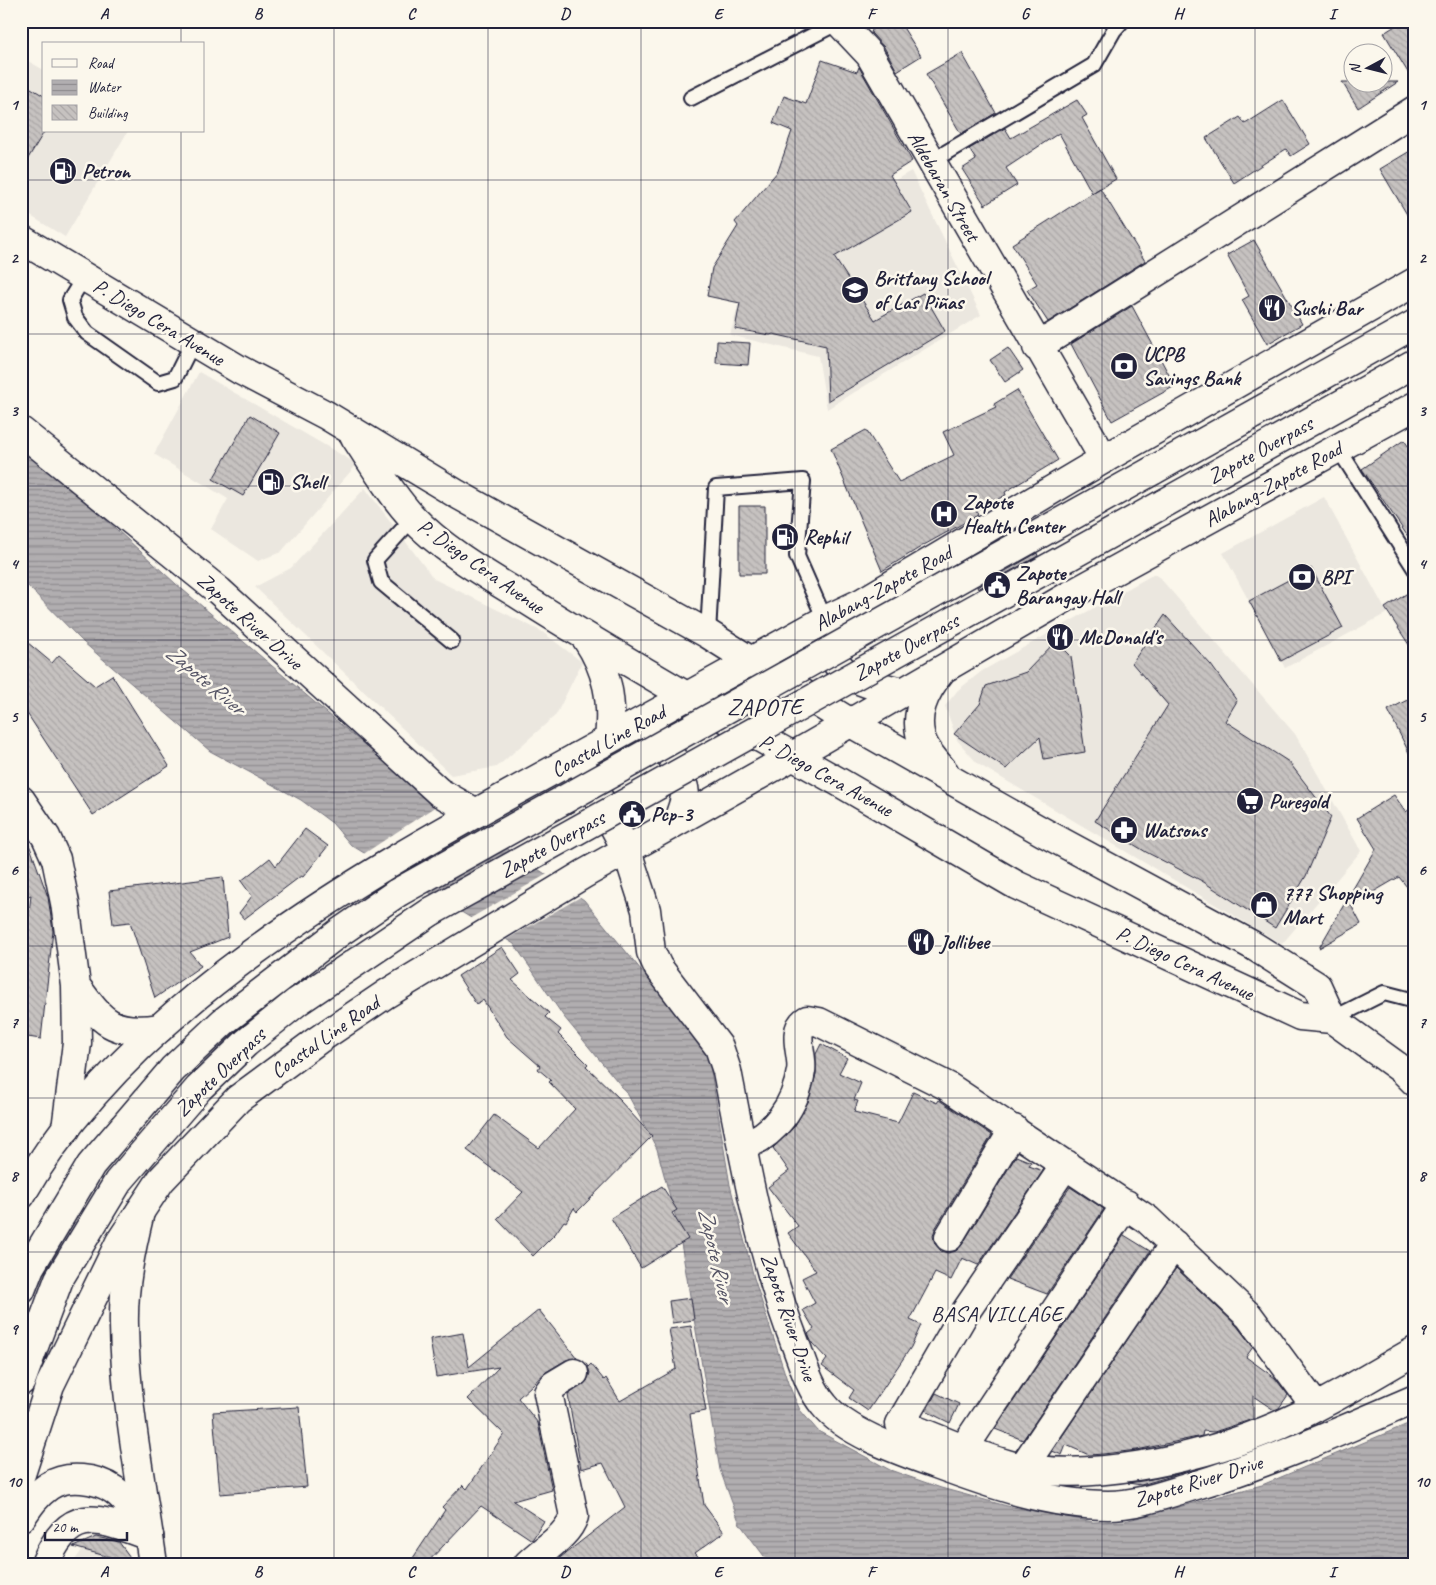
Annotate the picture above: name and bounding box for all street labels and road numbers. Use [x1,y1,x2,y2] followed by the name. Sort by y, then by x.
[902,126,987,247] street label: Aldebaran Street
[89,273,230,372] street label: P. Diego Cera Avenue
[1203,410,1319,490] street label: Zapote Overpass
[1199,434,1349,533] street label: Alabang-Zapote Road
[413,513,550,620] street label: P. Diego Cera Avenue
[809,538,959,637] street label: Alabang-Zapote Road
[192,567,310,677] street label: Zapote River Drive
[849,607,965,687] street label: Zapote Overpass
[546,697,673,783] street label: Coastal Line Road
[755,728,898,823] street label: P. Diego Cera Avenue
[495,804,611,884] street label: Zapote Overpass
[1112,920,1259,1007] street label: P. Diego Cera Avenue
[266,988,387,1084] street label: Coastal Line Road
[169,1021,272,1122] street label: Zapote Overpass
[755,1250,824,1386] street label: Zapote River Drive
[1131,1448,1267,1513] street label: Zapote River Drive

